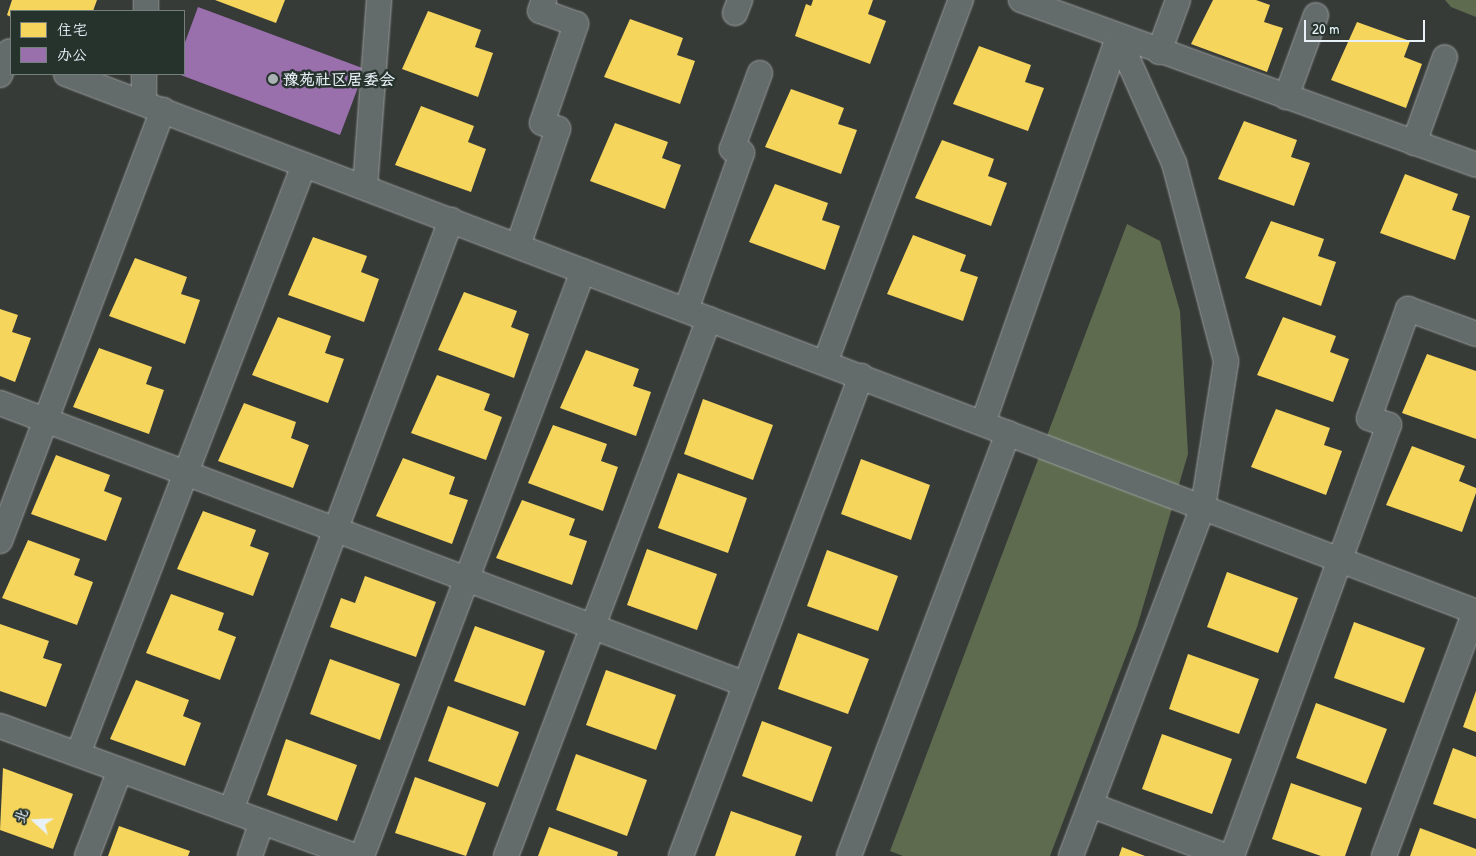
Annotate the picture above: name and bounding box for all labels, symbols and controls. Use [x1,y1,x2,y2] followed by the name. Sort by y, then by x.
[10,10,185,75] legend
[1306,10,1427,42] scale bar
[1312,18,1339,39] text: 20 m
[57,19,87,40] text: 住宅
[57,44,87,65] text: 办公
[283,69,395,89] place label: 豫苑社区居委会
[267,73,279,85] marker: 豫苑社区居委会
[10,796,60,846] north arrow
[9,806,32,826] text: 北

